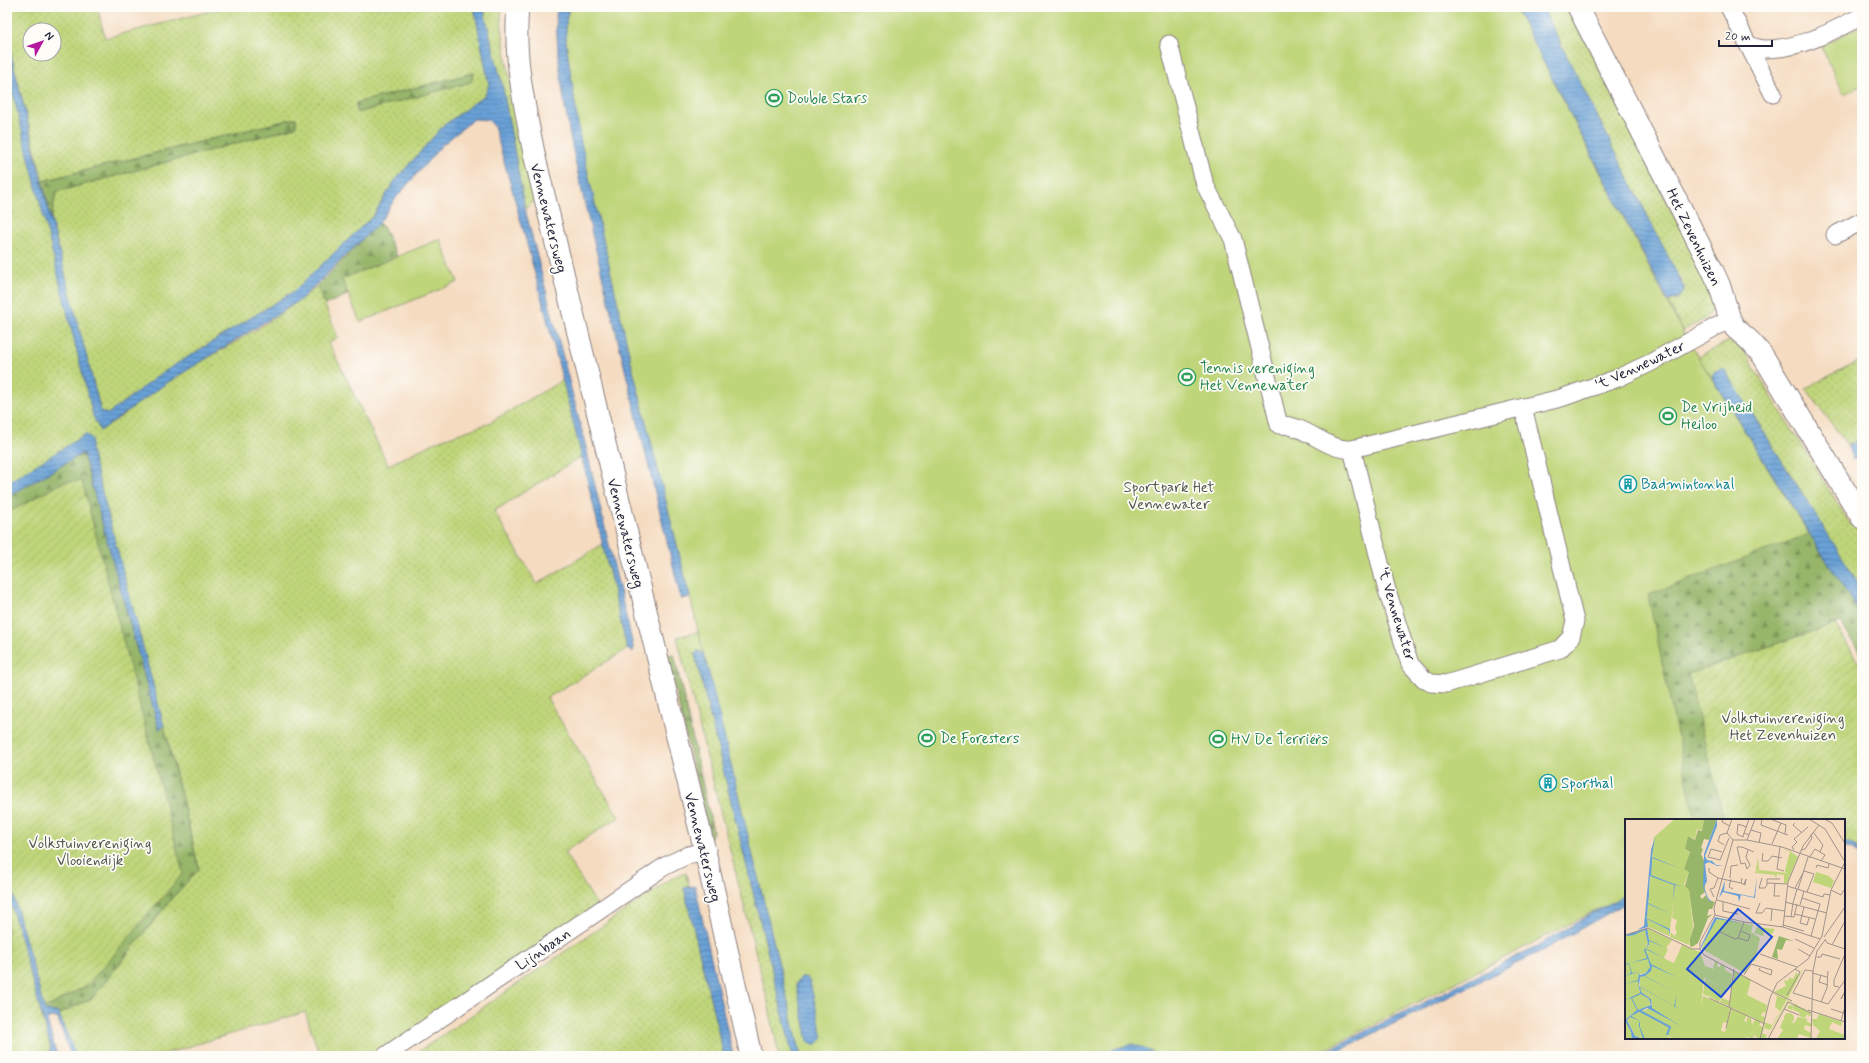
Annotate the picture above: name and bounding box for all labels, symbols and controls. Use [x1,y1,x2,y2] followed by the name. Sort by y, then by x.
[22,22,62,62] north arrow
[1719,22,1772,48] scale bar
[41,29,57,44] text: N
[1725,29,1751,45] text: 20 m
[764,88,784,108] sports icon: Double Stars
[787,89,868,109] place label: Double Stars
[524,161,571,275] street label: Vennewatersweg
[1661,185,1725,290] street label: Het Zevenhuizen
[1592,336,1688,395] street label: 't Vennewater
[1200,359,1315,396] place label: Tennis vereniging Het Vennewater
[1177,367,1197,387] sports icon: Tennis vereniging Het Vennewater
[1681,398,1752,435] place label: De Vrijheid Heiloo
[1658,406,1678,426] sports icon: De Vrijheid Heiloo
[1618,474,1638,494] building icon: Badmintonhal
[1641,475,1735,495] place label: Badmintonhal
[601,476,648,590] street label: Vennewatersweg
[1124,478,1214,515] park label: Sportpark Het Vennewater
[1372,565,1420,663] street label: 't Vennewater
[1722,709,1844,746] park label: Volkstuinvereniging Het Zevenhuizen
[917,728,937,748] sports icon: De Foresters
[940,729,1020,749] place label: De Foresters
[1208,729,1228,749] sports icon: HV De Terriërs
[1231,730,1329,750] place label: HV De Terriërs
[1538,773,1558,793] building icon: Sporthal
[1561,774,1613,794] place label: Sporthal
[678,790,725,904] street label: Vennewatersweg
[1625,819,1845,1039] inset map
[29,834,151,871] park label: Volkstuinvereniging Vlooiendijk
[512,924,575,976] street label: Lijnbaan

